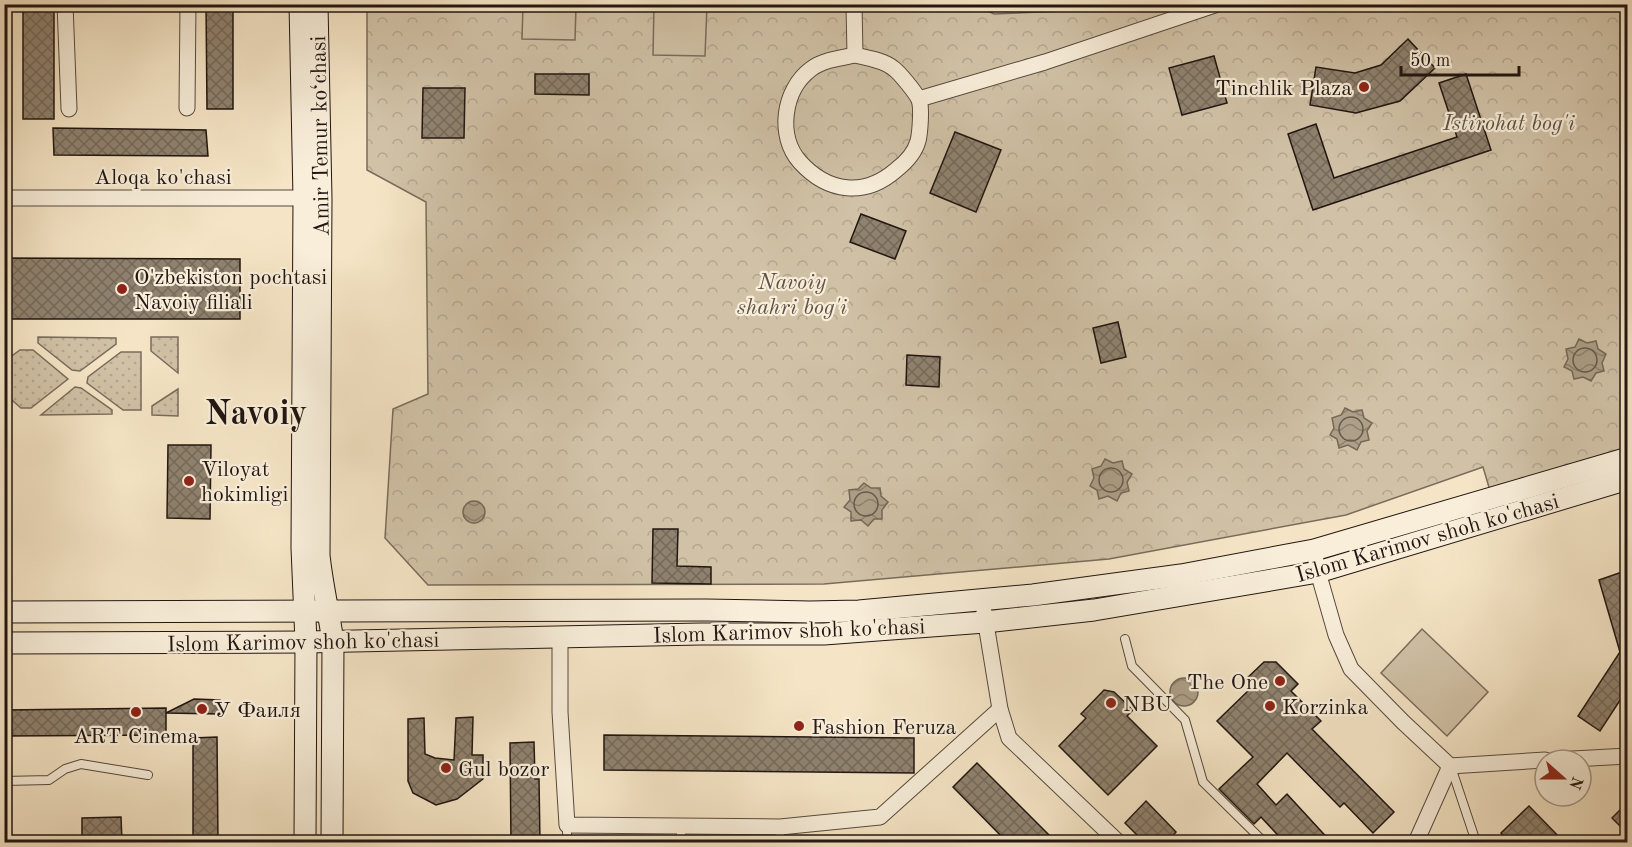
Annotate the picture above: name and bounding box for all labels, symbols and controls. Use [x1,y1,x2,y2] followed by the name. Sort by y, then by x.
[308,35,334,236] street label: Amir Temur ko‘chasi
[1401,39,1520,77] scale bar
[1410,52,1450,70] text: 50 m
[1215,78,1352,100] place label: Tinchlik Plaza
[1357,80,1371,94] marker: Tinchlik Plaza
[1442,113,1576,135] park label: Istirohat bog'i
[94,167,232,189] street label: Aloqa ko'chasi
[134,267,327,314] place label: O'zbekiston pochtasi Navoiy filiali
[737,272,848,319] park label: Navoiy shahri bog'i
[115,282,129,296] marker: O'zbekiston pochtasi Navoiy filiali
[205,398,307,432] district label: Navoiy
[201,459,288,506] place label: Viloyat hokimligi
[182,474,196,488] marker: Viloyat hokimligi
[1294,491,1562,587] street label: Islom Karimov shoh ko'chasi
[652,616,926,648] street label: Islom Karimov shoh ko'chasi
[167,630,440,656] street label: Islom Karimov shoh ko'chasi
[1187,672,1268,694] place label: The One
[1273,674,1287,688] marker: The One
[1123,694,1172,716] place label: NBU
[1104,696,1118,710] marker: NBU
[1282,697,1369,719] place label: Korzinka
[1263,699,1277,713] marker: Korzinka
[214,700,301,722] place label: У Фаиля
[195,702,209,716] marker: У Фаиля
[129,705,143,719] marker: ART Cinema
[811,717,957,739] place label: Fashion Feruza
[792,719,806,733] marker: Fashion Feruza
[73,726,199,748] place label: ART Cinema
[1533,748,1593,808] north arrow
[458,759,549,781] place label: Gul bozor
[439,761,453,775] marker: Gul bozor
[1565,774,1585,792] text: N

